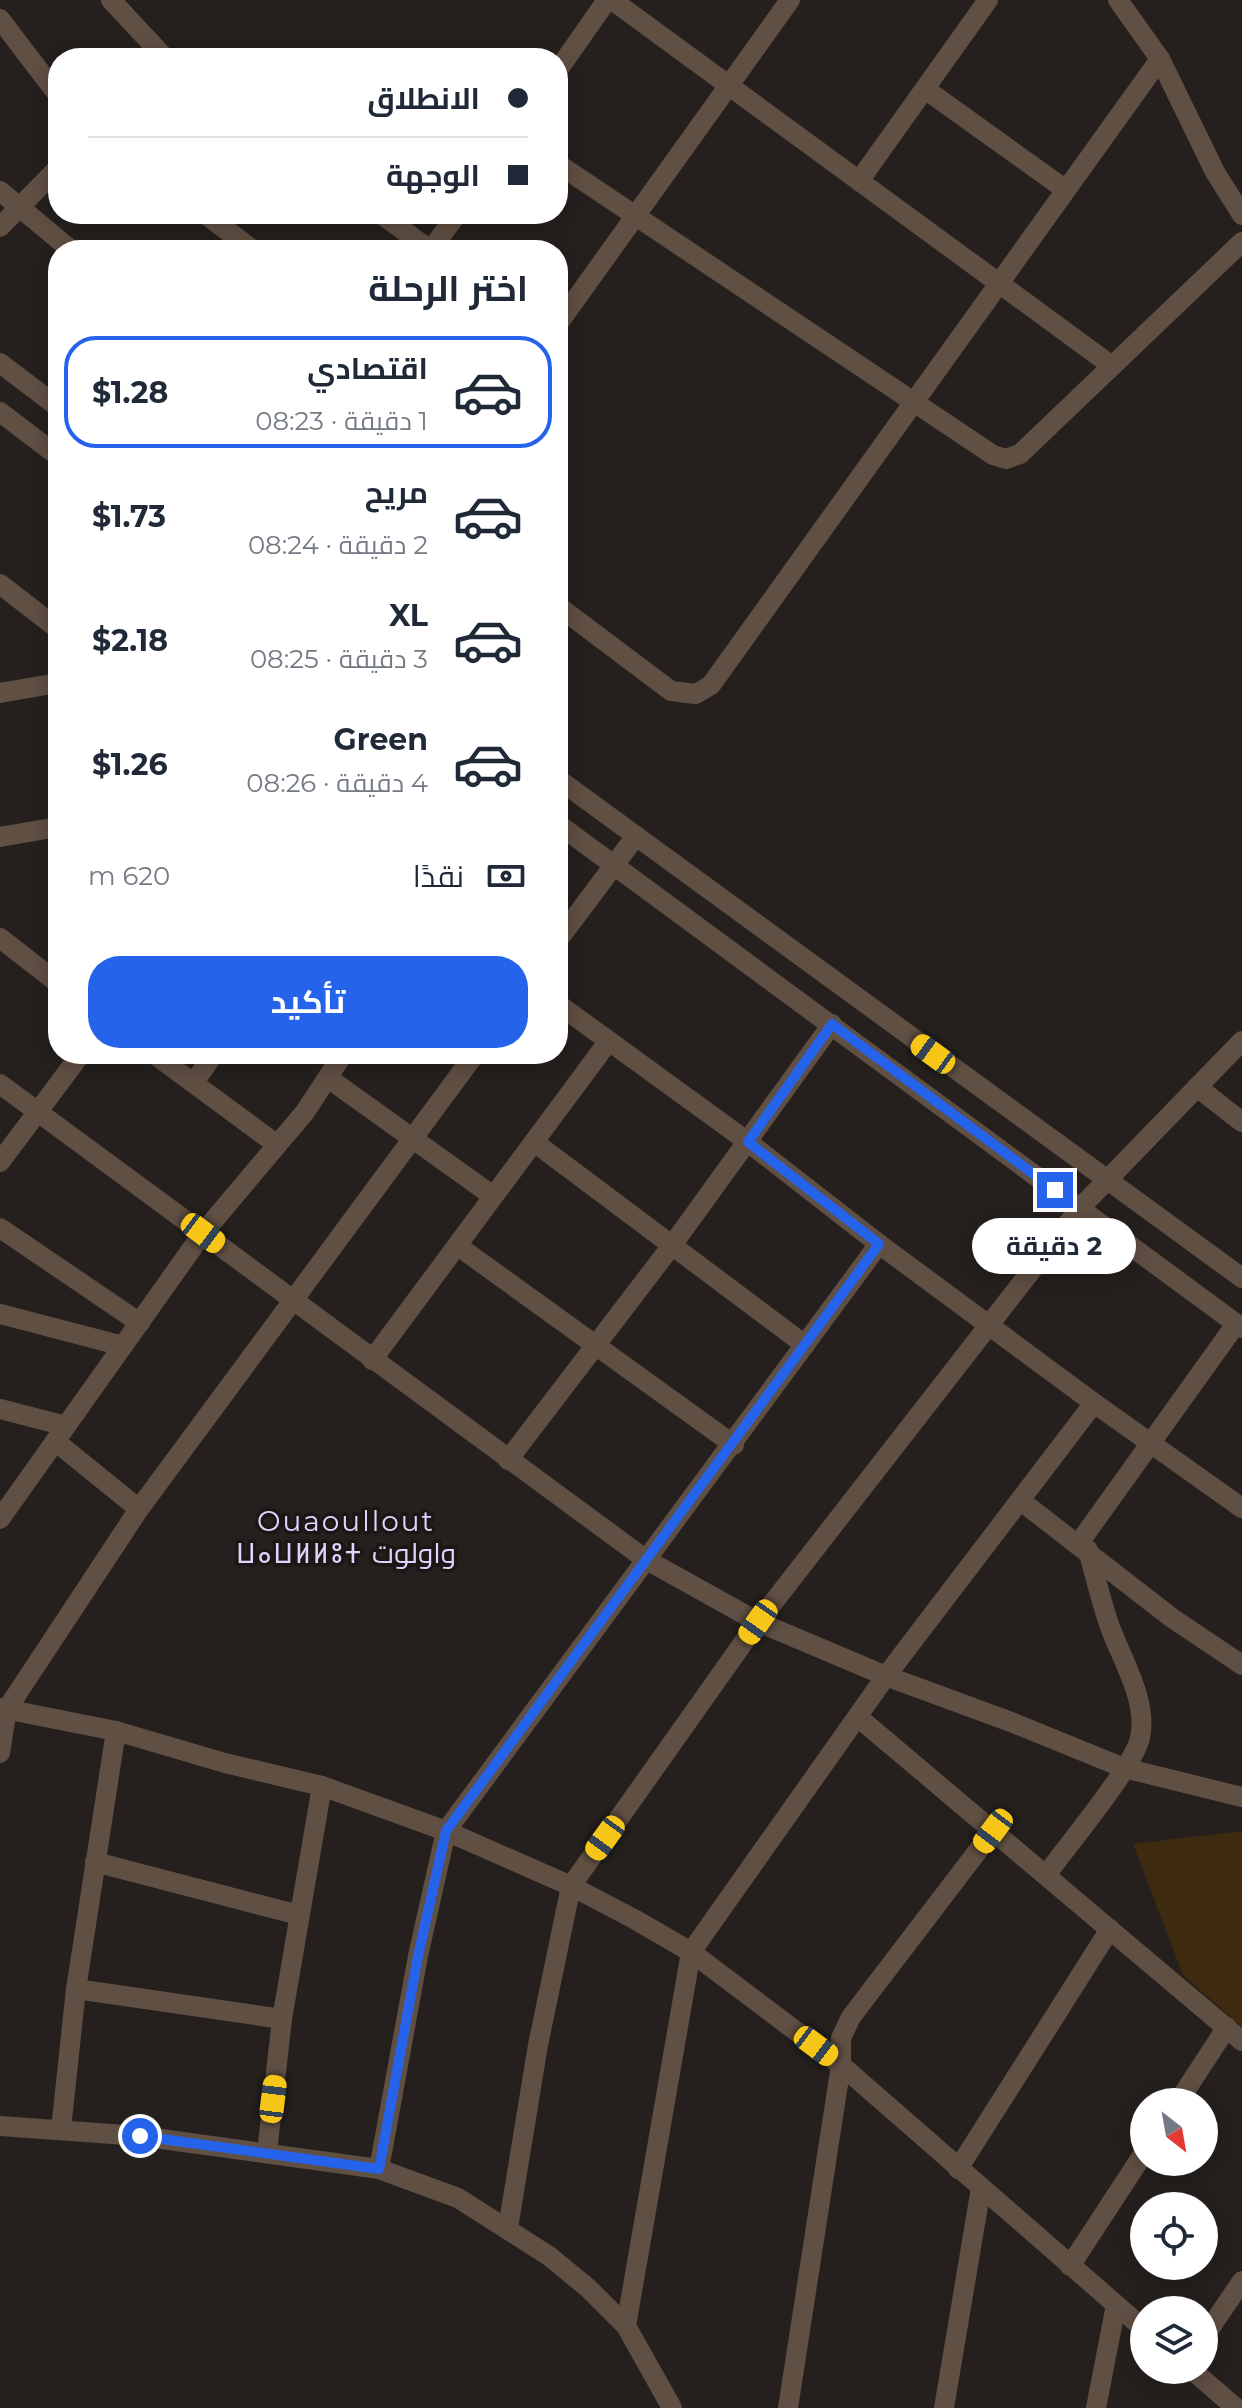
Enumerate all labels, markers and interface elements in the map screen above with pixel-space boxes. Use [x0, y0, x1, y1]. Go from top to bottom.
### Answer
text: الانطلاق [367, 80, 480, 117]
text: الوجهة [386, 157, 480, 194]
text: اختر الرحلة [368, 266, 528, 310]
text: اقتصادي [307, 350, 428, 387]
icon: car [452, 356, 524, 428]
text: $1.28 [92, 374, 168, 411]
text: 1 دقيقة · 08:23 [255, 405, 428, 437]
text: مريح [365, 474, 428, 511]
icon: car [452, 480, 524, 552]
text: $1.73 [92, 498, 166, 535]
text: 2 دقيقة · 08:24 [248, 529, 428, 561]
text: XL [389, 597, 428, 634]
icon: car [452, 604, 524, 676]
text: $2.18 [92, 622, 168, 659]
text: 3 دقيقة · 08:25 [250, 643, 428, 675]
text: Green [334, 721, 428, 758]
icon: car [452, 728, 524, 800]
text: $1.26 [92, 746, 168, 783]
text: 4 دقيقة · 08:26 [246, 767, 428, 799]
icon: cash [484, 854, 528, 898]
text: نقدًا [413, 858, 464, 895]
text: 620 m [88, 860, 170, 892]
button: تأكيد [88, 956, 528, 1048]
car [907, 1030, 959, 1078]
route end [1037, 1172, 1073, 1208]
car [177, 1209, 229, 1257]
callout: 2 دقيقة [973, 1218, 1137, 1274]
text: 2 دقيقة [1006, 1230, 1102, 1262]
district label: Ouaoullout ⵡⴰⵡⵍⵍⵓⵜ واولوت [236, 1504, 456, 1570]
car [734, 1595, 782, 1649]
car [969, 1805, 1017, 1857]
car [581, 1812, 629, 1864]
car [790, 2022, 842, 2070]
car [258, 2074, 288, 2124]
north arrow [1130, 2088, 1218, 2176]
map controls [1130, 2088, 1218, 2384]
route start [122, 2118, 158, 2154]
button: locate [1130, 2192, 1218, 2280]
button: layers [1130, 2296, 1218, 2384]

